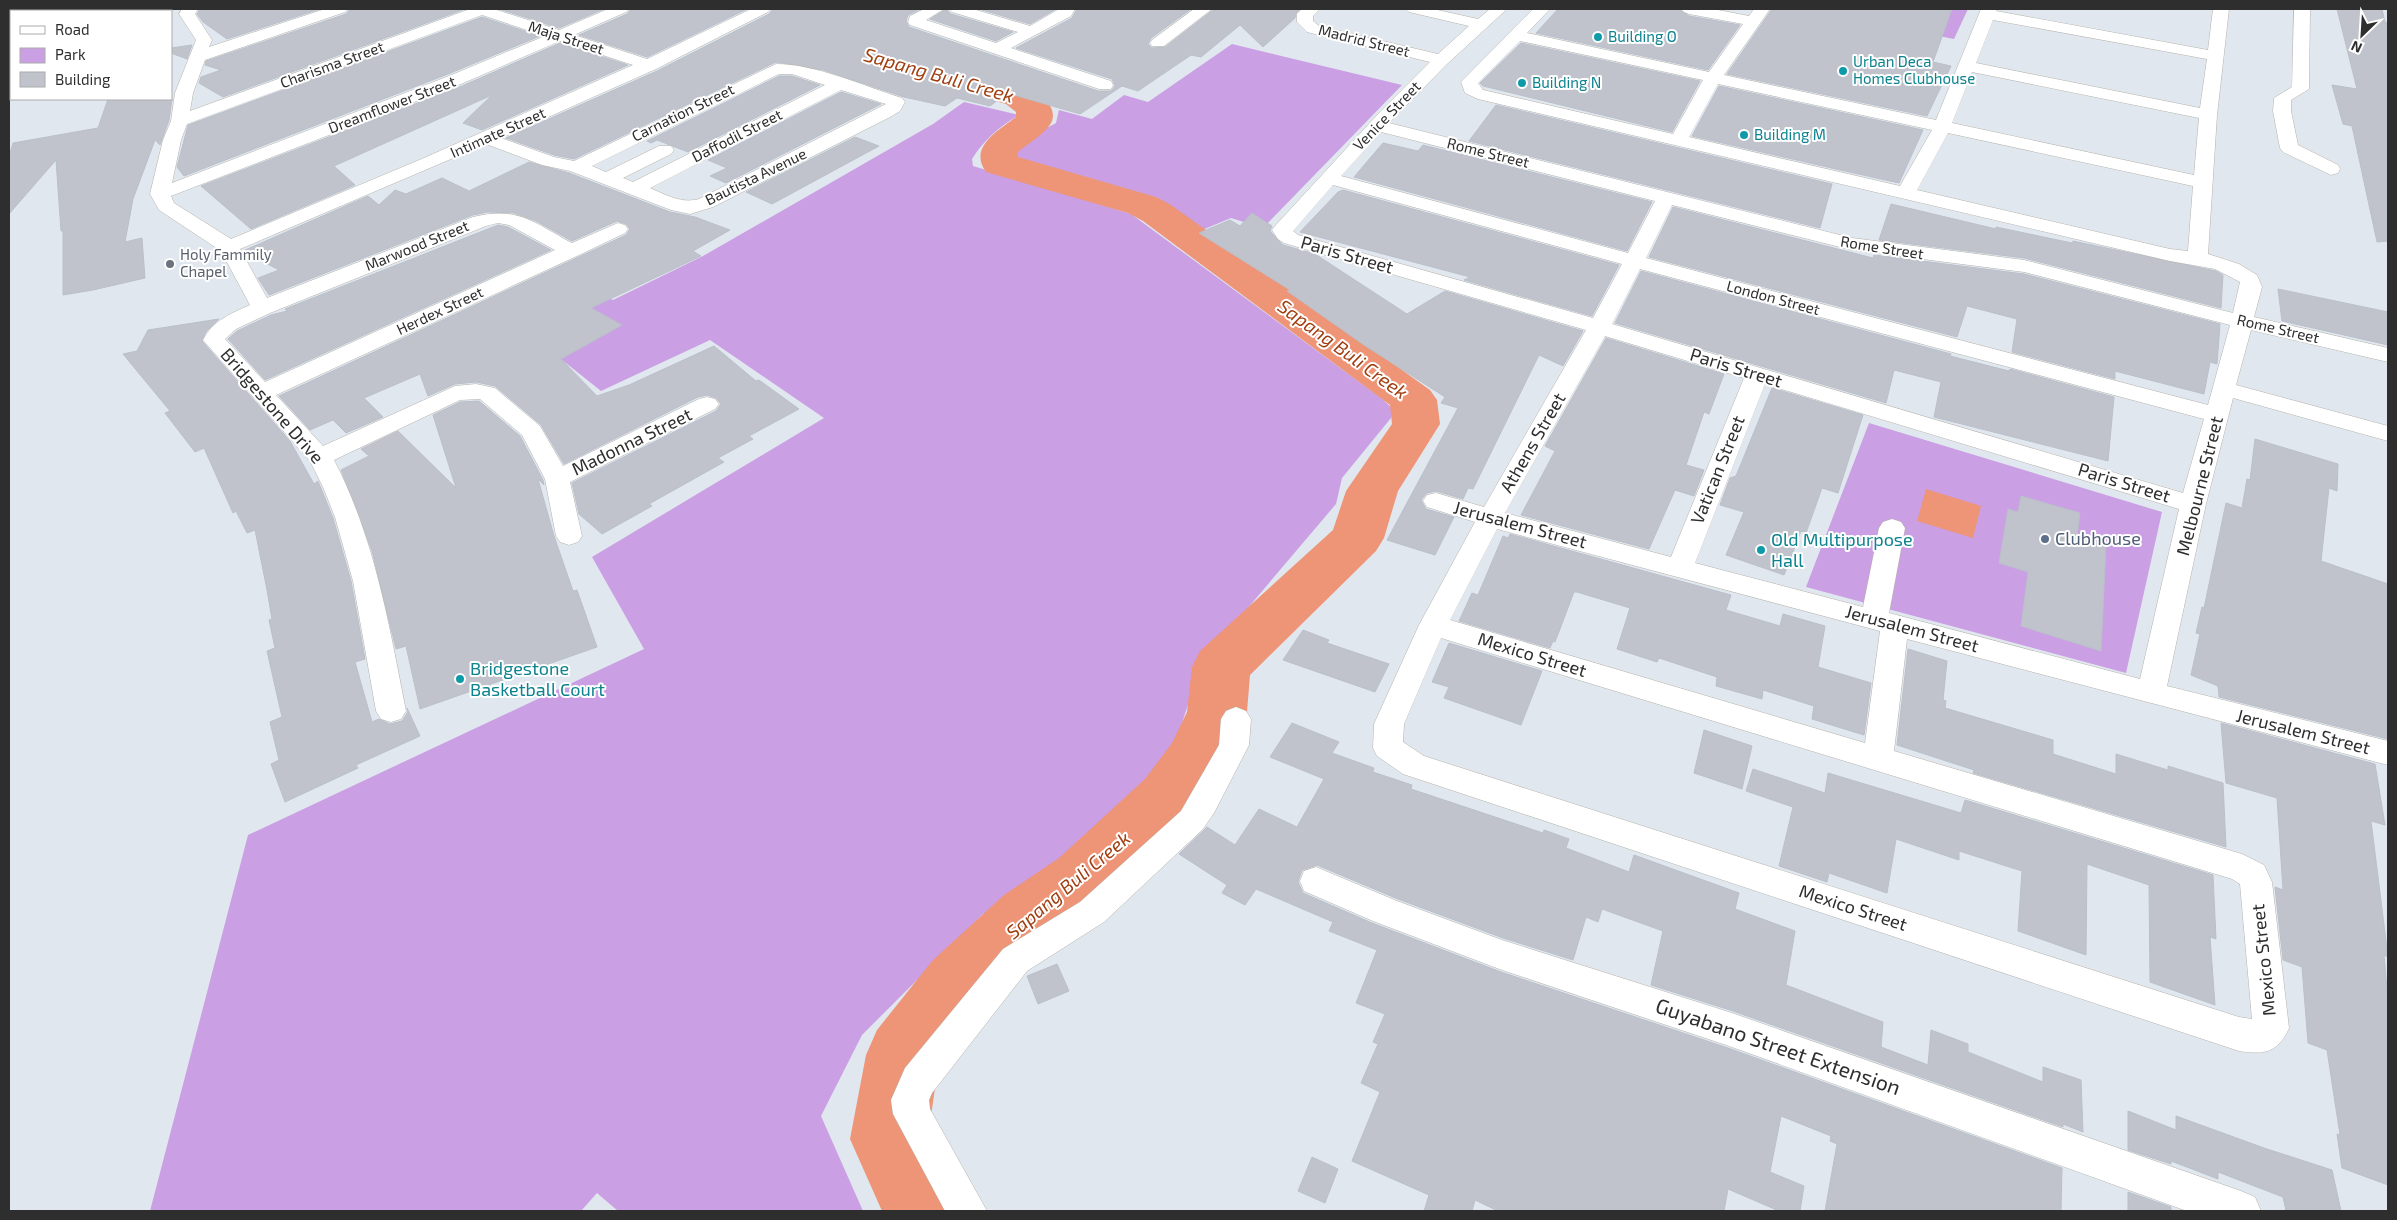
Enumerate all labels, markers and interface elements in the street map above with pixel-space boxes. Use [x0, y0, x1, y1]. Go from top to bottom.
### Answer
legend [10, 10, 172, 100]
north arrow [2337, 10, 2387, 60]
street label: Maja Street [526, 16, 607, 59]
text: Road [55, 20, 90, 38]
street label: Madrid Street [1317, 20, 1412, 60]
place label: Building O [1608, 27, 1677, 45]
marker: Building O [1592, 31, 1604, 43]
street label: Charisma Street [277, 37, 386, 91]
text: N [2348, 37, 2364, 57]
water label: Sapang Buli Creek [862, 42, 1017, 107]
text: Park [55, 45, 86, 63]
place label: Urban Deca Homes Clubhouse [1853, 52, 1975, 87]
marker: Urban Deca Homes Clubhouse [1837, 65, 1849, 77]
text: Building [55, 70, 111, 88]
street label: Dreamflower Street [325, 71, 458, 137]
place label: Building N [1532, 73, 1601, 91]
street label: Venice Street [1349, 77, 1424, 154]
marker: Building N [1516, 77, 1528, 89]
street label: Carnation Street [629, 79, 737, 145]
street label: Intimate Street [447, 103, 548, 161]
street label: Daffodil Street [688, 105, 785, 166]
place label: Building M [1754, 125, 1826, 143]
marker: Building M [1738, 129, 1750, 141]
street label: Rome Street [1445, 133, 1531, 171]
street label: Bautista Avenue [702, 144, 809, 208]
street label: Marwood Street [362, 216, 471, 274]
street label: Paris Street [1298, 230, 1396, 278]
street label: Rome Street [1839, 232, 1925, 263]
place label: Holy Fammily Chapel [180, 245, 272, 280]
marker: Holy Fammily Chapel [164, 258, 176, 270]
street label: London Street [1725, 276, 1822, 318]
street label: Herdex Street [393, 282, 486, 338]
water label: Sapang Buli Creek [1274, 294, 1413, 403]
street label: Rome Street [2235, 310, 2321, 346]
street label: Bridgestone Drive [217, 343, 329, 468]
street label: Paris Street [1688, 343, 1785, 392]
street label: Athens Street [1495, 389, 1570, 496]
street label: Madonna Street [568, 402, 695, 480]
street label: Vatican Street [1685, 412, 1749, 527]
street label: Melbourne Street [2171, 414, 2227, 558]
street label: Paris Street [2076, 458, 2173, 507]
street label: Jerusalem Street [1451, 496, 1589, 552]
place label: Clubhouse [2055, 527, 2141, 549]
place label: Old Multipurpose Hall [1771, 528, 1913, 571]
marker: Clubhouse [2039, 533, 2051, 545]
marker: Old Multipurpose Hall [1755, 544, 1767, 556]
street label: Jerusalem Street [1843, 600, 1981, 656]
street label: Mexico Street [1475, 627, 1589, 681]
place label: Bridgestone Basketball Court [470, 657, 605, 700]
marker: Bridgestone Basketball Court [454, 673, 466, 685]
street label: Jerusalem Street [2234, 704, 2373, 758]
water label: Sapang Buli Creek [1001, 826, 1134, 943]
street label: Mexico Street [1796, 879, 1910, 935]
street label: Mexico Street [2246, 903, 2280, 1017]
street label: Guyabano Street Extension [1653, 992, 1904, 1099]

